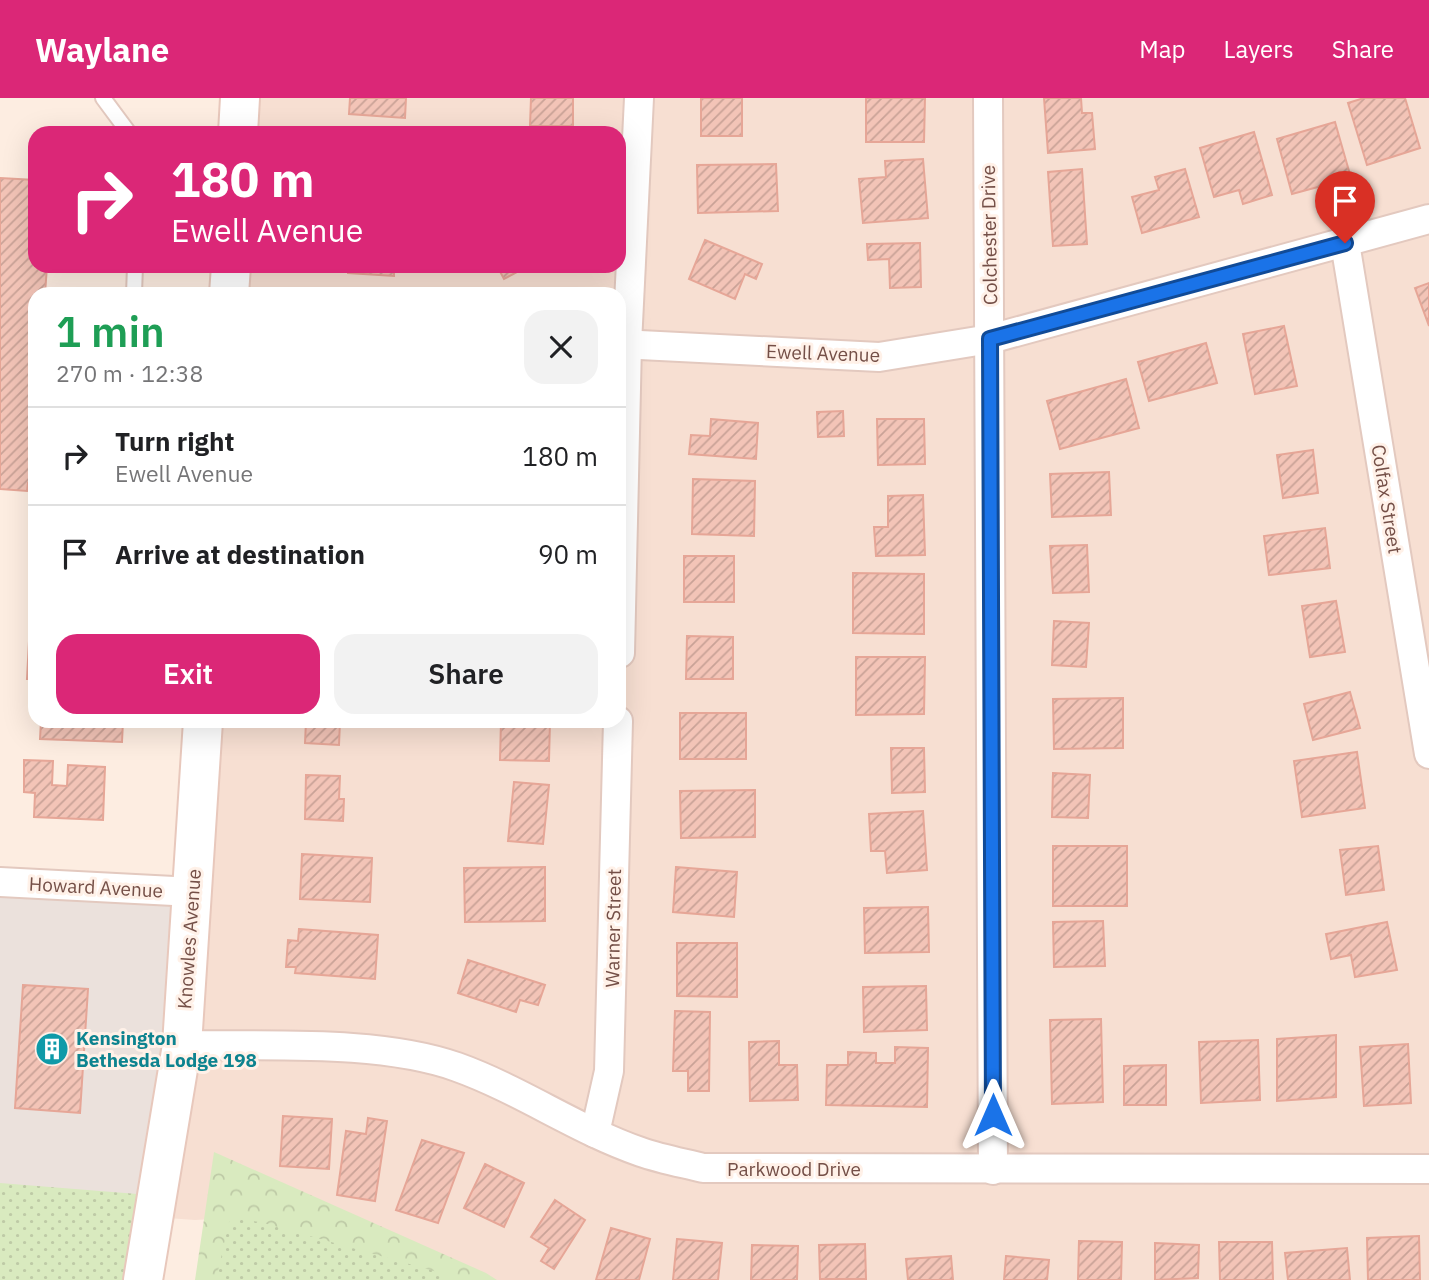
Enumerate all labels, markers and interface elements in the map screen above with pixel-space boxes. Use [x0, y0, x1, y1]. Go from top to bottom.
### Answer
text: Waylane [35, 28, 169, 71]
text: Map [1139, 33, 1186, 65]
text: Layers [1224, 33, 1294, 65]
text: Share [1332, 33, 1394, 65]
text: 180 m [171, 147, 315, 210]
icon: right [56, 154, 147, 245]
street label: Colchester Drive [976, 165, 1002, 305]
pin [1315, 171, 1375, 243]
icon: arrive [1326, 182, 1364, 220]
text: Ewell Avenue [171, 209, 363, 251]
text: 1 min [56, 304, 165, 359]
button: close [524, 310, 598, 384]
street label: Ewell Avenue [766, 339, 880, 367]
text: 270 m · 12:38 [56, 358, 203, 388]
text: Turn right [115, 424, 234, 458]
icon: right [56, 437, 94, 475]
text: 180 m [522, 439, 598, 473]
street label: Colfax Street [1367, 443, 1407, 555]
text: Ewell Avenue [115, 458, 253, 488]
icon: arrive [56, 535, 94, 573]
text: Arrive at destination [115, 537, 365, 571]
text: 90 m [538, 537, 598, 571]
button: Exit [56, 634, 320, 714]
button: Share [334, 634, 598, 714]
street label: Knowles Avenue [172, 868, 206, 1010]
street label: Warner Street [600, 868, 626, 988]
street label: Howard Avenue [28, 872, 164, 902]
place label: Kensington Bethesda Lodge 198 [76, 1026, 257, 1072]
building icon: Kensington Bethesda Lodge 198 [33, 1030, 71, 1068]
position arrow [956, 1078, 1030, 1152]
street label: Parkwood Drive [727, 1157, 861, 1181]

